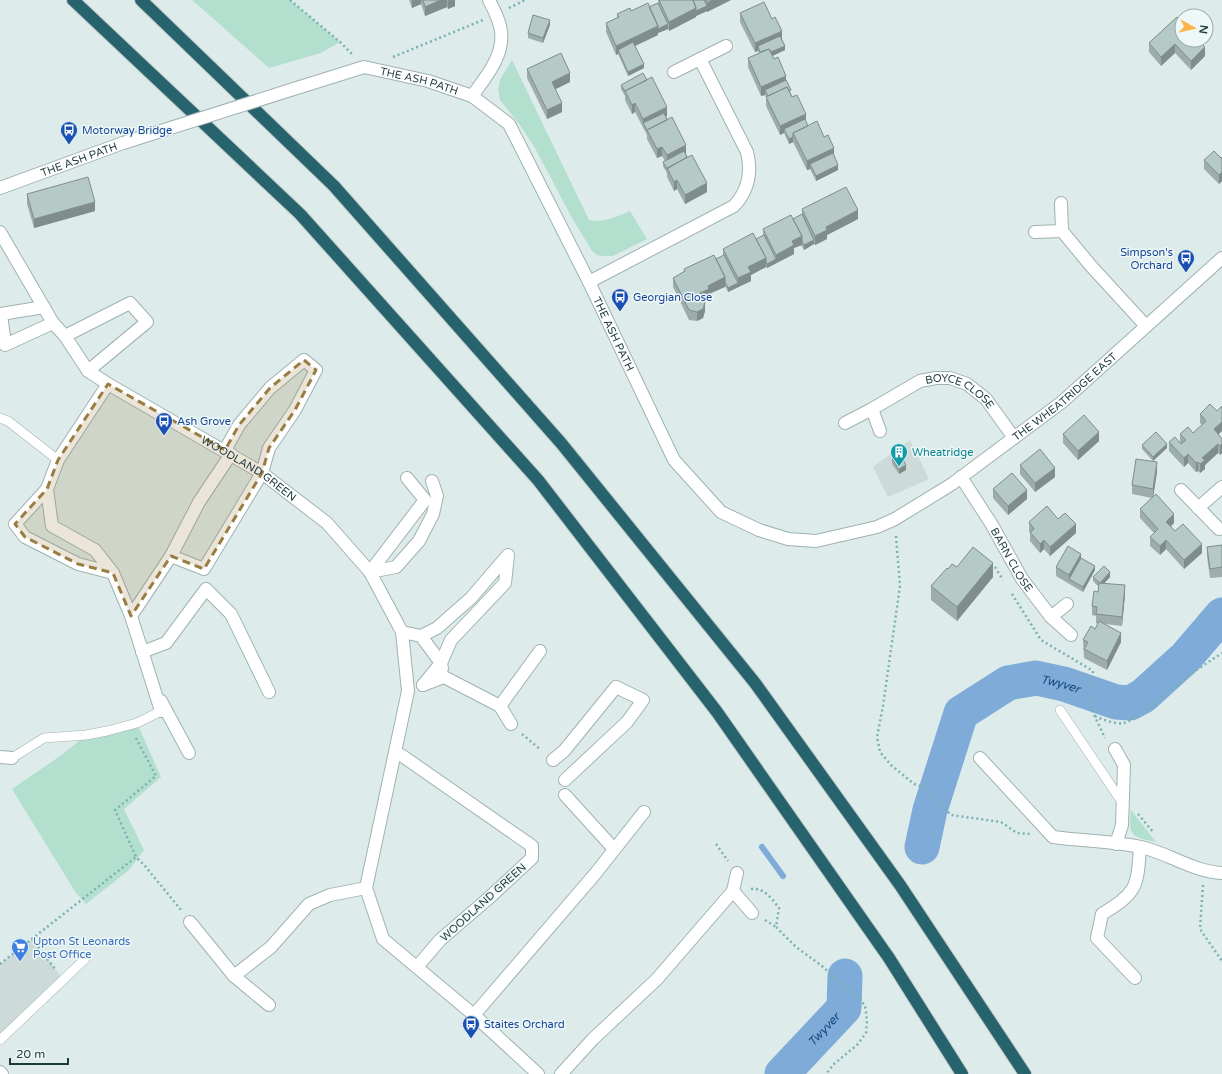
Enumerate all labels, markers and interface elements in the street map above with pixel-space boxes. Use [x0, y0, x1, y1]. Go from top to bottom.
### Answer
north arrow [1174, 8, 1214, 48]
text: N [1196, 24, 1210, 35]
street label: THE ASH PATH [379, 65, 460, 98]
bus stop icon: Motorway Bridge [59, 120, 79, 145]
place label: Motorway Bridge [82, 124, 172, 137]
street label: THE ASH PATH [39, 140, 119, 180]
place label: Simpson's Orchard [1120, 246, 1173, 272]
bus stop icon: Simpson's Orchard [1176, 248, 1196, 273]
bus stop icon: Georgian Close [610, 287, 630, 312]
place label: Georgian Close [633, 291, 712, 304]
street label: THE ASH PATH [590, 295, 637, 373]
street label: THE WHEATRIDGE EAST [1010, 350, 1120, 444]
street label: BOYCE CLOSE [924, 372, 997, 411]
bus stop icon: Ash Grove [154, 411, 174, 436]
place label: Ash Grove [177, 415, 231, 428]
street label: WOODLAND GREEN [199, 433, 299, 504]
building icon: Wheatridge [889, 442, 909, 467]
place label: Wheatridge [912, 446, 973, 459]
street label: BARN CLOSE [988, 525, 1035, 595]
water label: Twyver [1039, 672, 1083, 696]
street label: WOODLAND GREEN [438, 861, 529, 944]
place label: Upton St Leonards Post Office [33, 935, 130, 961]
supermarket icon: Upton St Leonards Post Office [10, 937, 30, 962]
water label: Twyver [805, 1009, 844, 1049]
bus stop icon: Staites Orchard [461, 1014, 481, 1039]
place label: Staites Orchard [484, 1018, 565, 1031]
scale bar [10, 1040, 68, 1066]
text: 20 m [16, 1047, 45, 1061]

